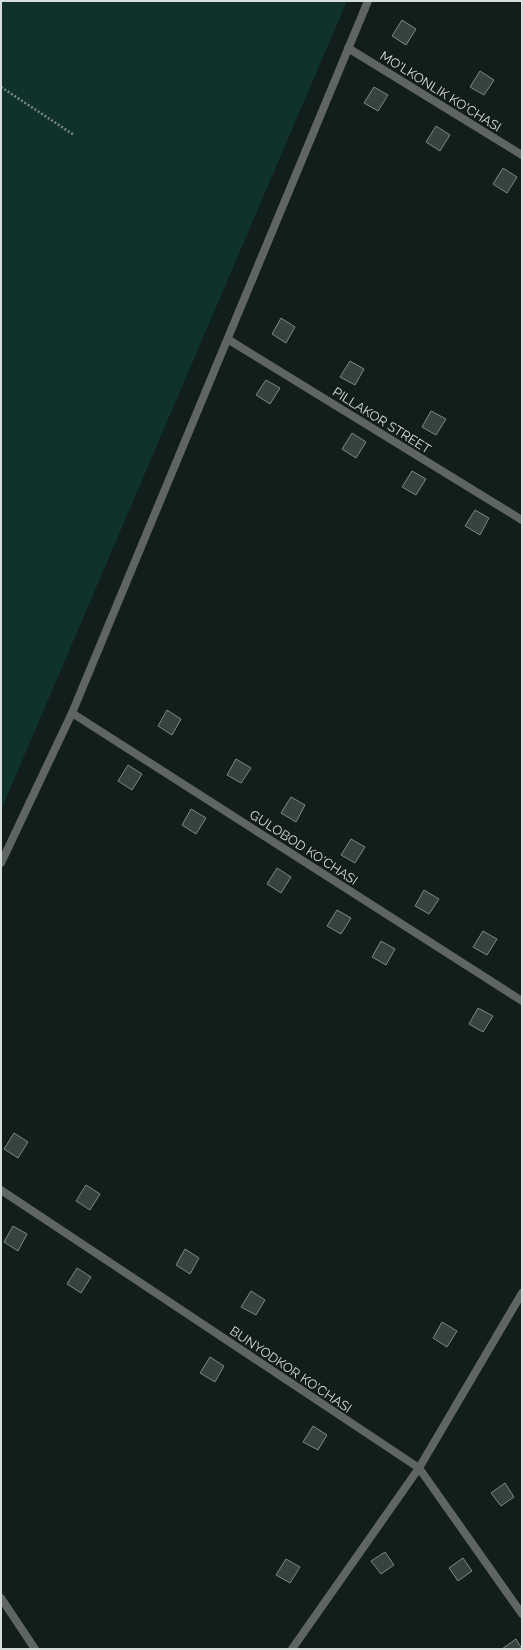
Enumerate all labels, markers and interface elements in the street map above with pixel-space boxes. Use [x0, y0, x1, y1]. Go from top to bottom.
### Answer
street label: MO'LKONLIK KO'CHASI [378, 48, 504, 135]
street label: PILLAKOR STREET [330, 384, 434, 457]
street label: GULOBOD KO'CHASI [247, 807, 360, 888]
street label: BUNYODKOR KO'CHASI [227, 1323, 354, 1416]

